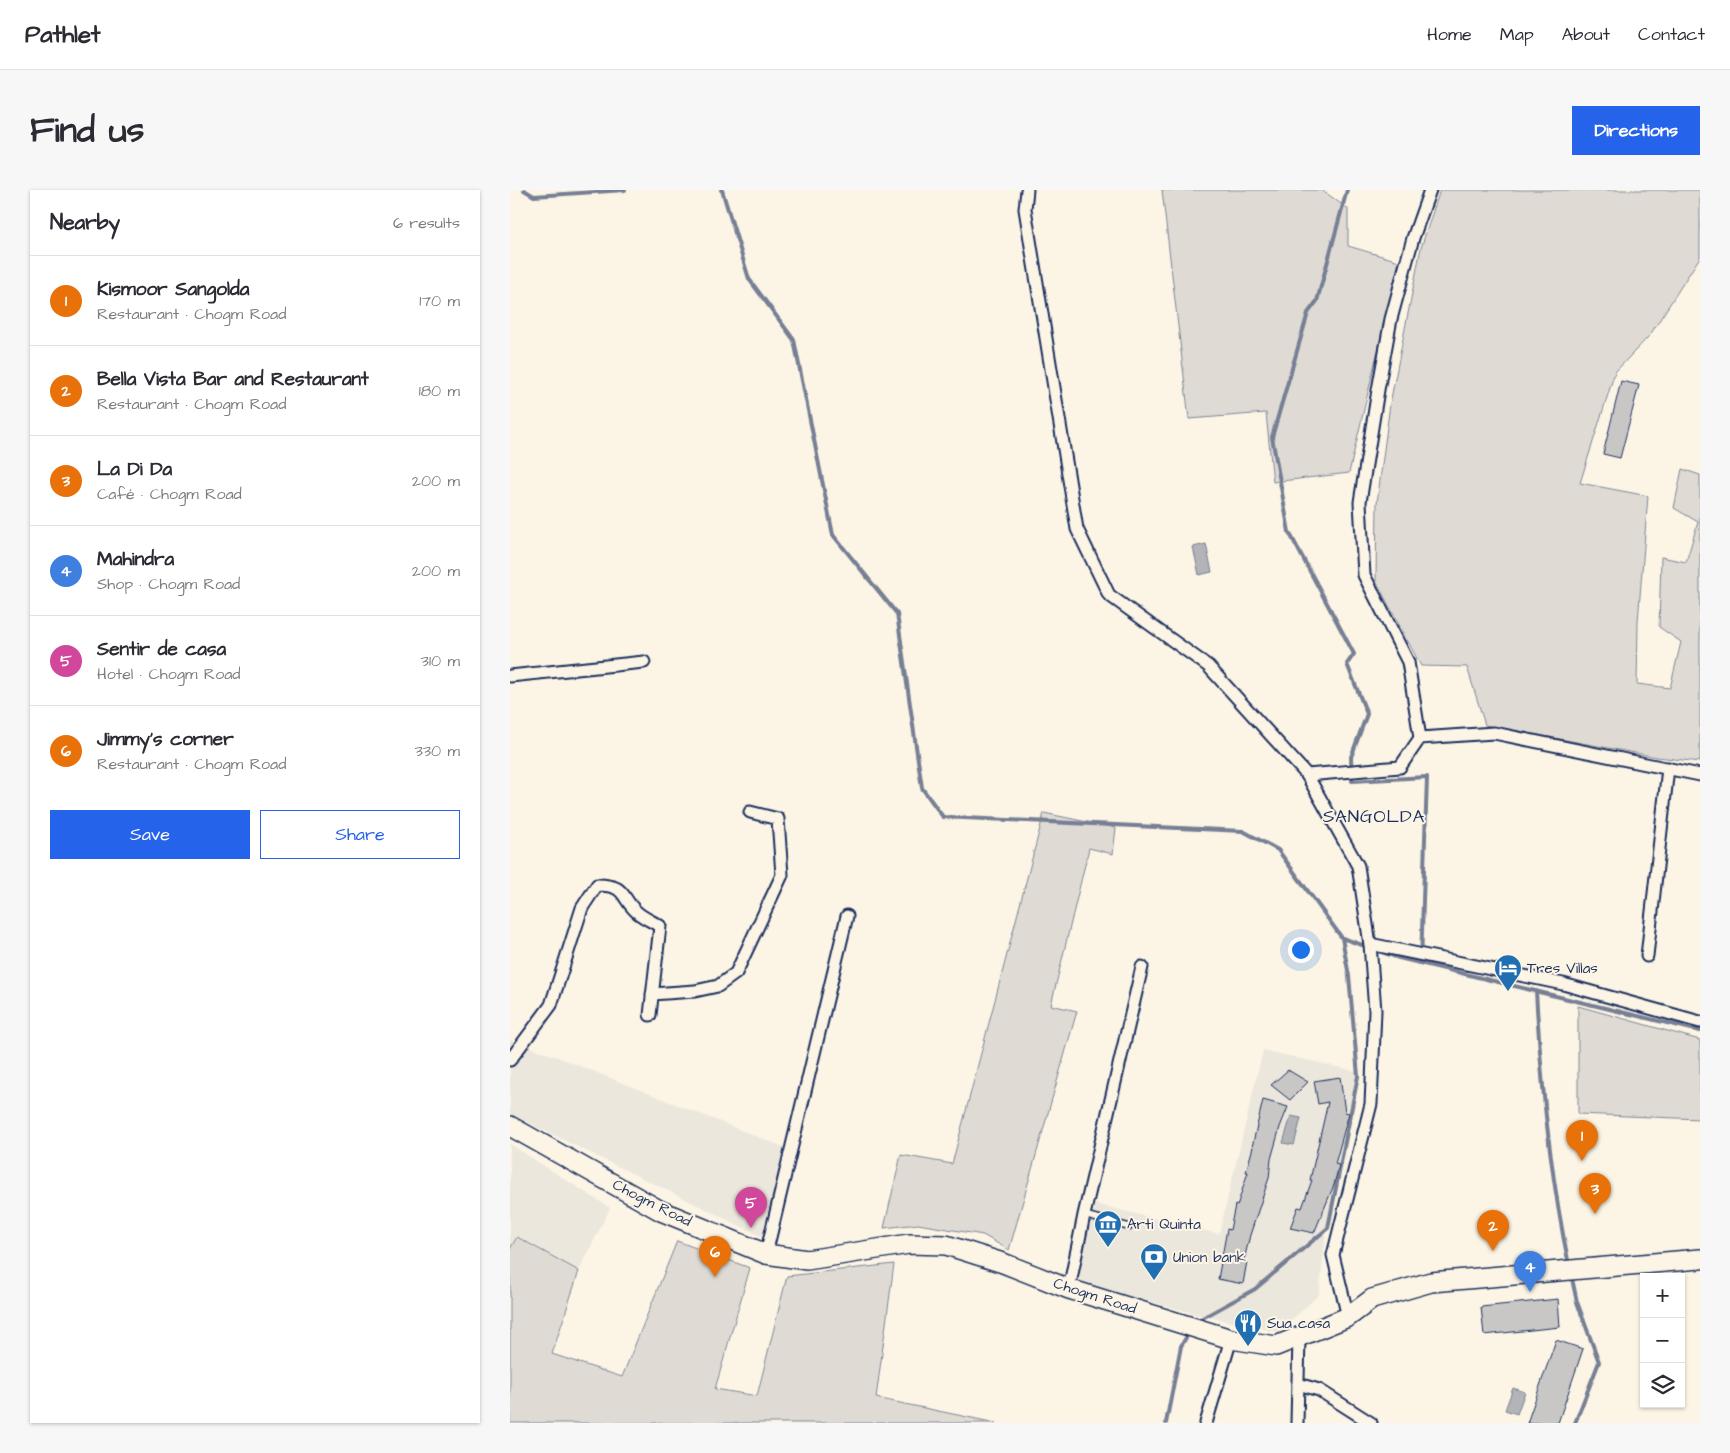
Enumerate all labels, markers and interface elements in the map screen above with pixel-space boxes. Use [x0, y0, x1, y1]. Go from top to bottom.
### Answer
text: Pathlet [25, 18, 101, 52]
text: Home [1427, 22, 1472, 47]
text: Map [1500, 22, 1534, 47]
text: About [1562, 22, 1610, 47]
text: Contact [1638, 22, 1705, 47]
text: Find us [30, 106, 144, 155]
button: Directions [1572, 106, 1700, 155]
text: Nearby [50, 208, 120, 237]
text: 6 results [393, 212, 460, 234]
text: Kismoor Sangolda [97, 276, 249, 303]
text: 1 [65, 290, 67, 312]
text: 170 m [419, 290, 460, 312]
text: Restaurant · Chogm Road [97, 303, 286, 325]
text: Bella Vista Bar and Restaurant [97, 366, 369, 393]
text: 2 [61, 380, 71, 402]
text: 180 m [419, 380, 460, 402]
text: Restaurant · Chogm Road [97, 393, 286, 415]
text: La Di Da [97, 456, 172, 483]
text: 3 [62, 470, 70, 492]
text: 200 m [412, 470, 460, 492]
text: Café · Chogm Road [97, 483, 242, 505]
text: Mahindra [97, 546, 174, 573]
text: 4 [61, 560, 71, 582]
text: 200 m [412, 560, 460, 582]
text: Shop · Chogm Road [97, 573, 240, 595]
text: Sentir de casa [97, 636, 226, 663]
text: 5 [60, 650, 72, 672]
text: 310 m [421, 650, 460, 672]
text: Hotel · Chogm Road [97, 663, 241, 685]
text: Jimmy's corner [97, 726, 234, 753]
text: 6 [61, 740, 71, 762]
text: 330 m [415, 740, 460, 762]
text: Restaurant · Chogm Road [97, 753, 286, 775]
district label: SANGOLDA [1323, 804, 1425, 829]
button: Save [50, 810, 250, 859]
button: Share [260, 810, 460, 859]
your location [1288, 937, 1314, 963]
hotel icon: Tres Villas [1493, 953, 1523, 992]
place label: Tres Villas [1527, 958, 1598, 979]
pin: 1 [1566, 1120, 1598, 1161]
pin: 3 [1579, 1173, 1611, 1214]
street label: Chogm Road [608, 1174, 696, 1233]
pin: 5 [735, 1187, 767, 1228]
museum icon: Arti Quinta [1093, 1209, 1123, 1248]
pin: 2 [1477, 1210, 1509, 1251]
place label: Arti Quinta [1127, 1214, 1201, 1235]
pin: 6 [699, 1236, 731, 1277]
bank icon: Union bank [1139, 1242, 1169, 1281]
place label: Union bank [1173, 1247, 1246, 1268]
pin: 4 [1514, 1251, 1546, 1292]
street label: Chogm Road [1050, 1273, 1140, 1320]
map controls [1640, 1273, 1685, 1408]
button: + [1640, 1273, 1685, 1318]
restaurant icon: Sua casa [1233, 1308, 1263, 1347]
place label: Sua casa [1267, 1313, 1331, 1334]
button: − [1640, 1318, 1685, 1363]
button: layers [1640, 1363, 1685, 1408]

